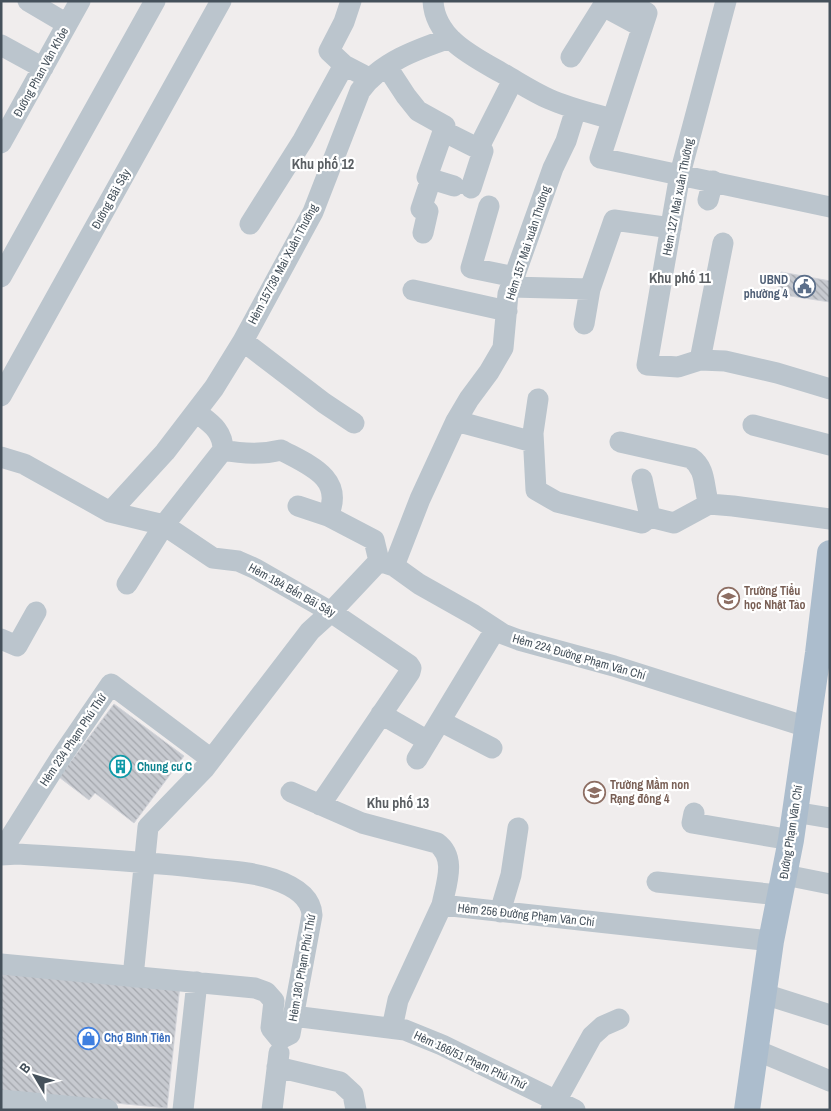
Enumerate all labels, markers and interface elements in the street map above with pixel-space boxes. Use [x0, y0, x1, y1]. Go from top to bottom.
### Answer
street label: Đường Phan Văn Khỏe [10, 24, 72, 120]
street label: Hẻm 127 Mai xuân Thưởng [659, 137, 697, 257]
district label: Khu phố 12 [292, 155, 354, 173]
street label: Đường Bãi Sậy [88, 166, 134, 232]
street label: Hẻm 157 Mai xuân Thưởng [502, 183, 554, 302]
street label: Hẻm 157/38 Mai Xuân Thưởng [244, 200, 322, 327]
district label: Khu phố 11 [649, 269, 712, 287]
place label: UBND phường 4 [744, 272, 789, 302]
public building icon: UBND phường 4 [792, 275, 816, 299]
street label: Hẻm 184 Bến Bãi Sậy [246, 559, 339, 621]
place label: Trường Tiểu học Nhật Tảo [744, 583, 806, 613]
school or university icon: Trường Tiểu học Nhật Tảo [716, 586, 740, 610]
street label: Hẻm 224 Đường Phạm Văn Chí [511, 630, 648, 684]
street label: Hẻm 234 Phạm Phú Thứ [36, 690, 110, 789]
building icon: Chung cư C [109, 755, 133, 779]
place label: Chung cư C [137, 759, 192, 775]
place label: Trường Mầm non Rạng đông 4 [610, 777, 689, 807]
school or university icon: Trường Mầm non Rạng đông 4 [582, 780, 606, 804]
street label: Đường Phạm Văn Chí [776, 784, 806, 880]
district label: Khu phố 13 [367, 794, 429, 812]
street label: Hẻm 256 Đường Phạm Văn Chí [457, 900, 596, 930]
street label: Hẻm 180 Phạm Phú Thứ [285, 913, 319, 1023]
shop icon: Chợ Bình Tiên [76, 1026, 100, 1050]
street label: Hèm 166/51 Phạm Phú Thứ [411, 1027, 529, 1093]
place label: Chợ Bình Tiên [104, 1030, 171, 1046]
north arrow [10, 1051, 60, 1101]
text: B [15, 1059, 34, 1077]

